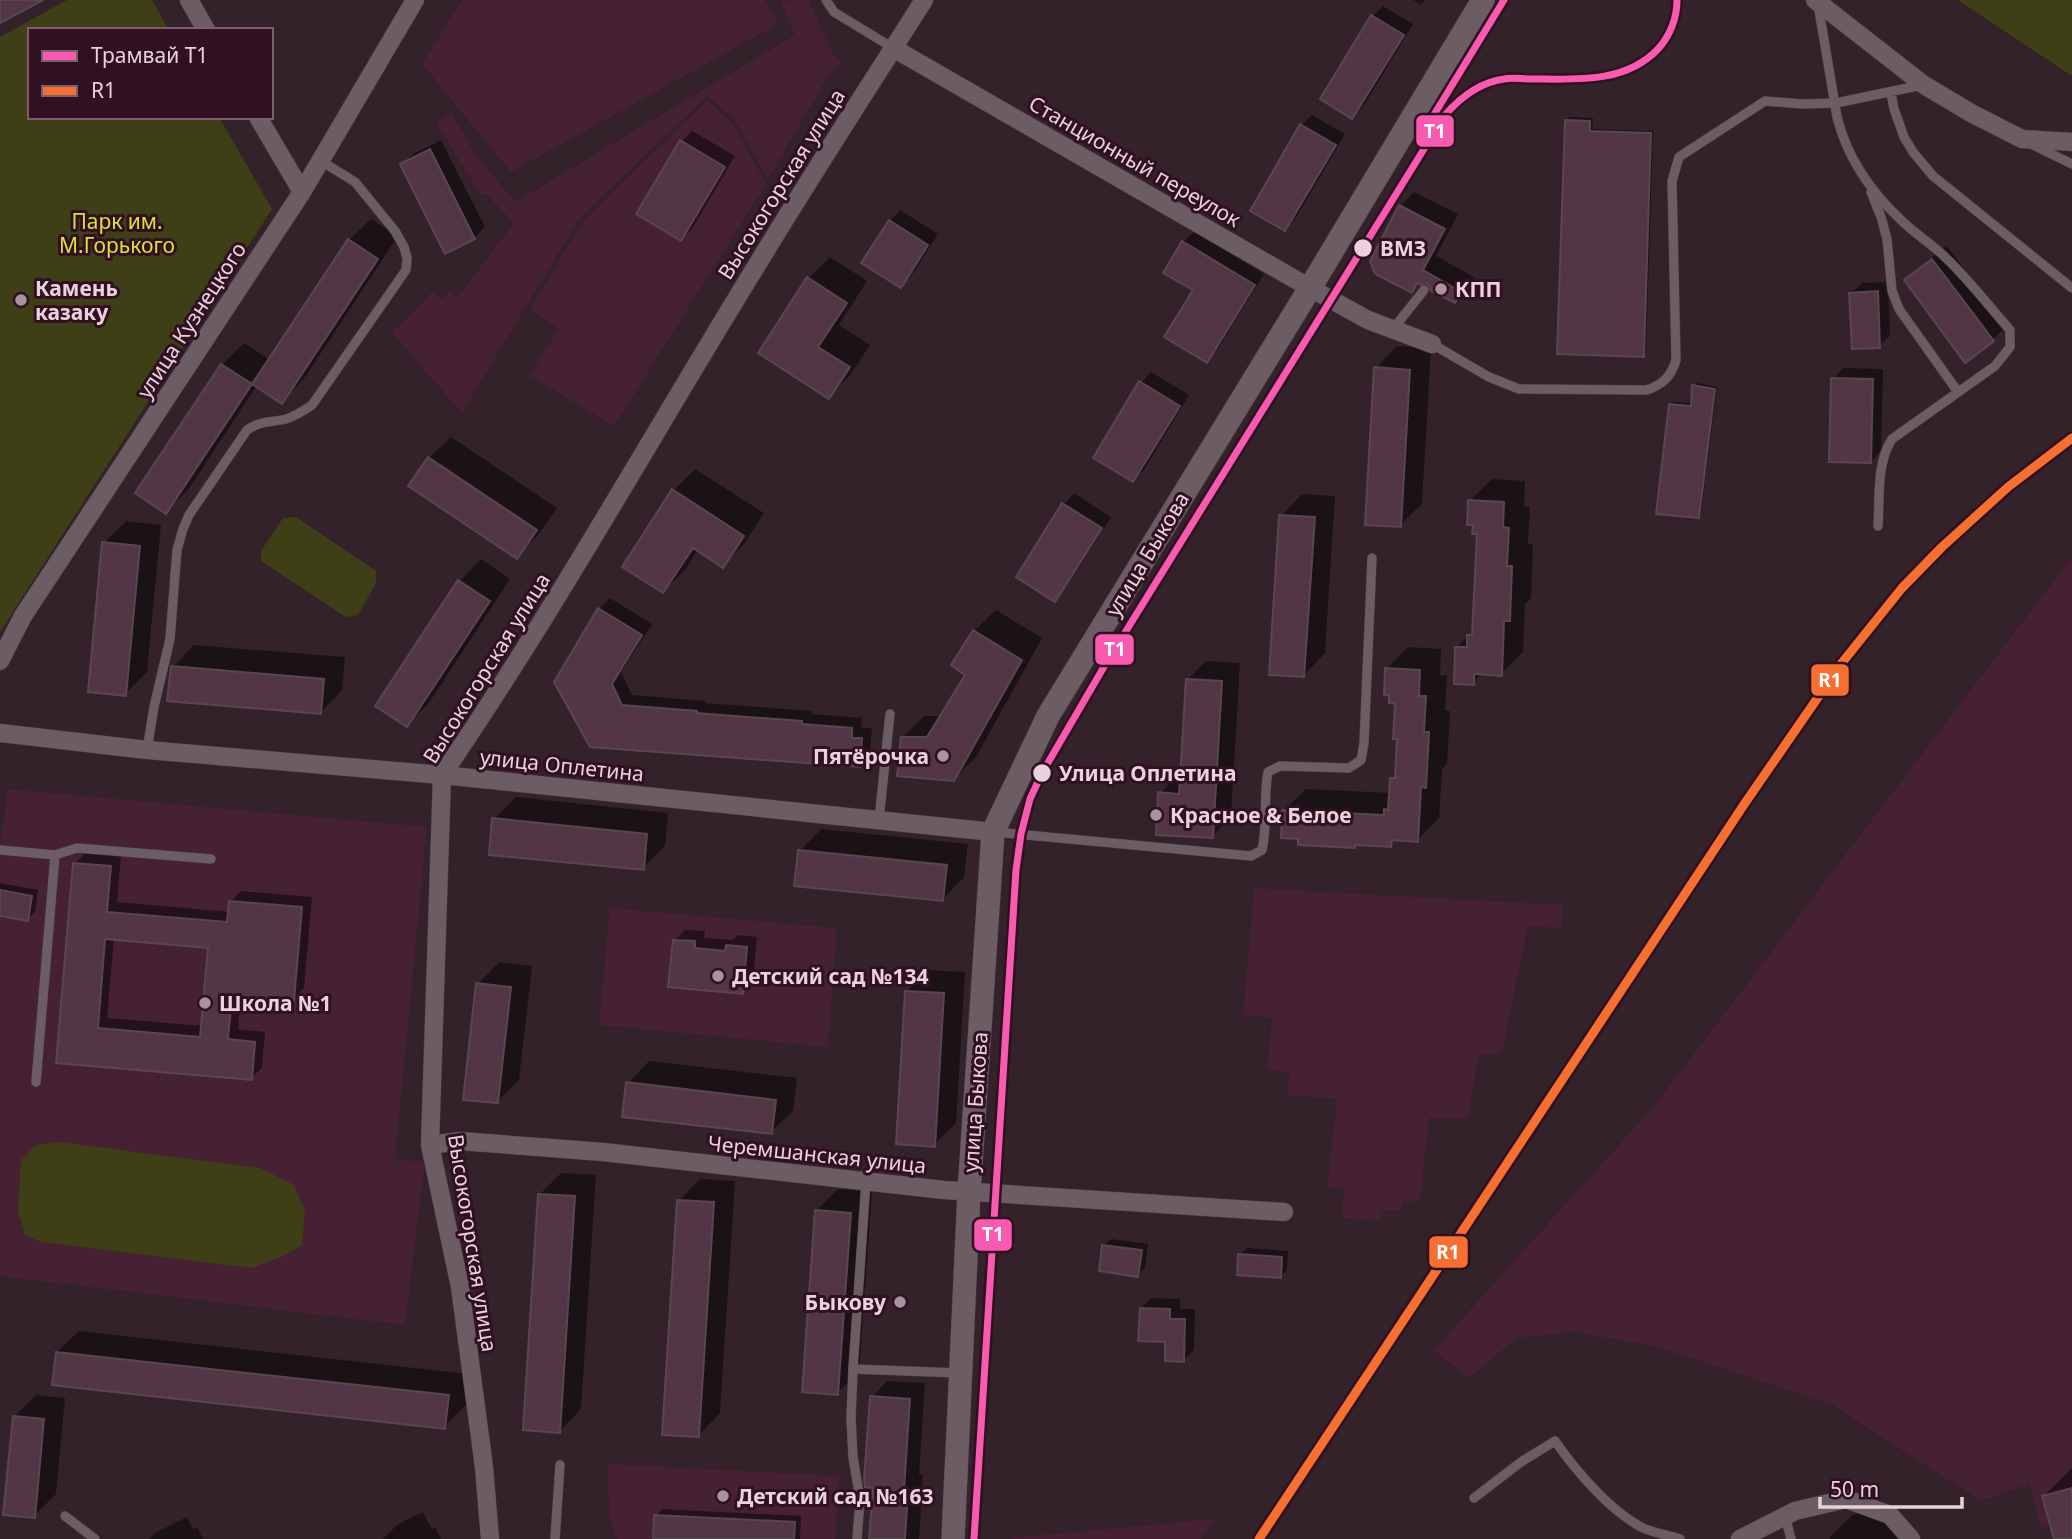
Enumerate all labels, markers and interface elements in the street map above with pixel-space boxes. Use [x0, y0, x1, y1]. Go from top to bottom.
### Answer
legend [28, 28, 273, 119]
text: Трамвай T1 [91, 41, 208, 69]
text: R1 [91, 76, 116, 104]
street label: Высокогорская улица [711, 84, 851, 284]
street label: Станционный переулок [1024, 89, 1246, 233]
line badge: T1 [1415, 114, 1455, 148]
text: T1 [1424, 118, 1446, 144]
park label: Парк им. М.Горького [59, 207, 175, 259]
place label: ВМЗ [1380, 234, 1426, 262]
street label: улица Кузнецкого [130, 237, 252, 403]
marker: ВМЗ [1352, 237, 1374, 259]
place label: Камень казаку [35, 274, 118, 326]
place label: КПП [1455, 275, 1502, 303]
marker: КПП [1433, 281, 1449, 297]
marker: Камень казаку [13, 292, 29, 308]
street label: улица Быкова [1099, 487, 1195, 621]
street label: Высокогорская улица [416, 568, 556, 768]
line badge: T1 [1094, 633, 1135, 666]
text: T1 [1104, 636, 1126, 662]
line badge: R1 [1810, 663, 1850, 697]
text: R1 [1818, 667, 1842, 693]
street label: улица Оплетина [479, 742, 645, 788]
place label: Пятёрочка [813, 742, 929, 770]
marker: Пятёрочка [935, 748, 951, 764]
place label: Улица Оплетина [1059, 759, 1237, 787]
marker: Улица Оплетина [1031, 762, 1053, 784]
place label: Красное & Белое [1170, 801, 1351, 829]
marker: Красное & Белое [1148, 807, 1164, 823]
place label: Детский сад №134 [732, 962, 928, 990]
marker: Детский сад №134 [710, 968, 726, 984]
place label: Школа №1 [219, 989, 332, 1017]
marker: Школа №1 [197, 995, 213, 1011]
street label: улица Быкова [956, 1031, 994, 1173]
street label: Черемшанская улица [706, 1129, 928, 1179]
street label: Высокогорская улица [442, 1132, 504, 1354]
line badge: T1 [973, 1218, 1013, 1252]
text: T1 [982, 1221, 1004, 1247]
line badge: R1 [1428, 1235, 1469, 1269]
text: R1 [1436, 1239, 1460, 1265]
place label: Быкову [805, 1288, 886, 1316]
marker: Быкову [892, 1294, 908, 1310]
scale bar [1820, 1466, 1962, 1510]
text: 50 m [1830, 1475, 1879, 1503]
place label: Детский сад №163 [737, 1482, 933, 1510]
marker: Детский сад №163 [715, 1488, 731, 1504]

